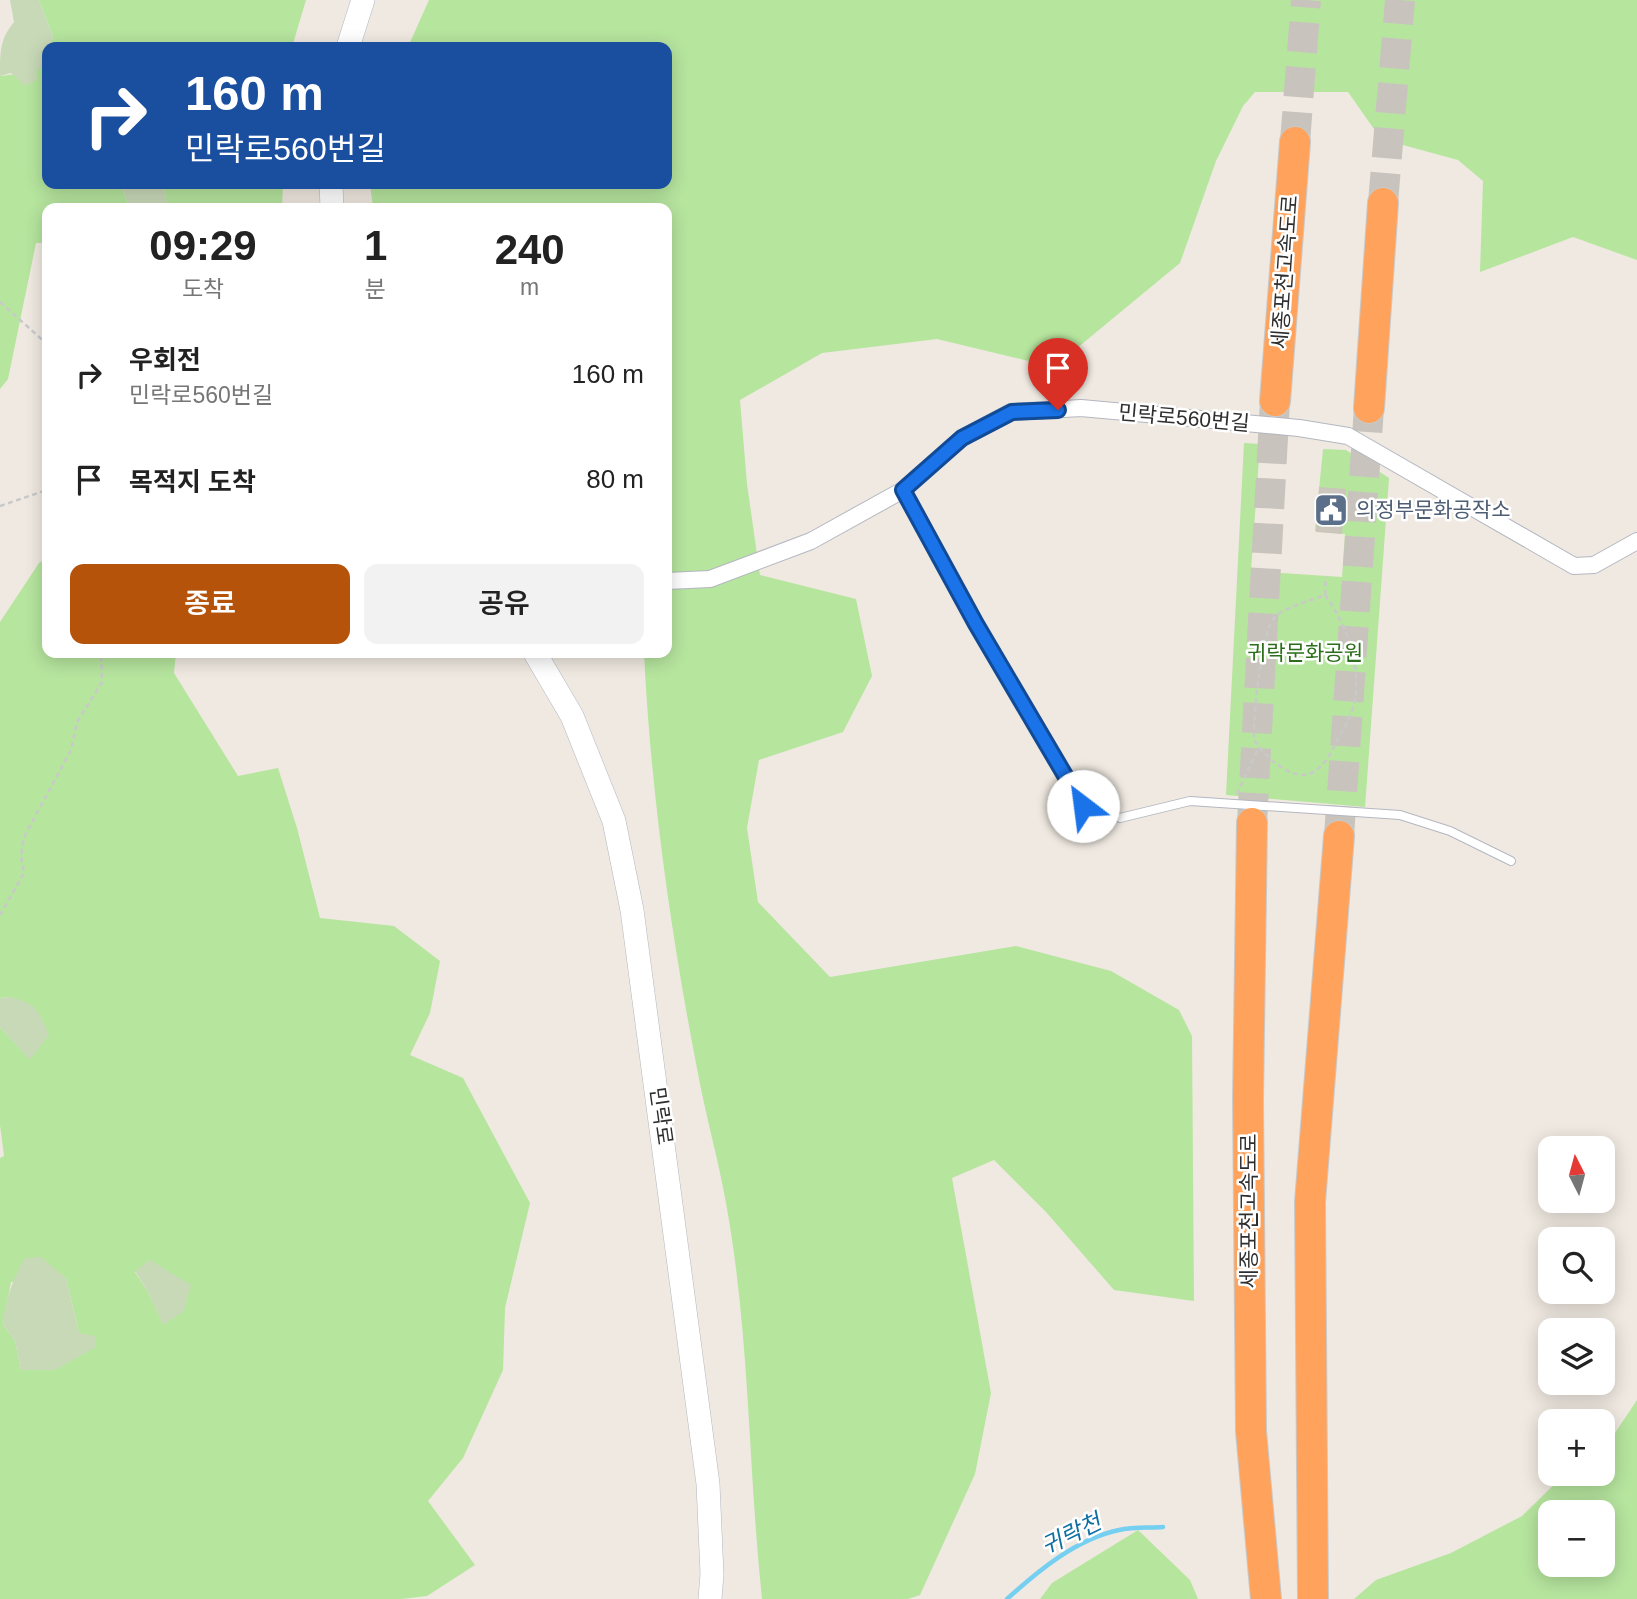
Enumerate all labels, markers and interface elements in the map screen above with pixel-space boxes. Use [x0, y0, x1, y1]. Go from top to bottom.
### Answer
text: 160 m [185, 66, 324, 120]
icon: right [70, 70, 161, 161]
text: 민락로560번길 [185, 131, 386, 167]
street label: 세종포천고속도로 [1268, 194, 1301, 350]
text: 09:29 [149, 222, 257, 269]
text: 1 [364, 222, 387, 269]
text: 240 [495, 226, 565, 273]
text: m [520, 274, 539, 300]
text: 도착 [182, 276, 224, 302]
text: 분 [365, 276, 386, 302]
pin [1028, 338, 1088, 410]
text: 우회전 [129, 345, 201, 375]
icon: arrive [1039, 349, 1077, 387]
icon: right [70, 356, 108, 394]
text: 160 m [572, 359, 644, 389]
text: 민락로560번길 [129, 382, 273, 408]
street label: 민락로560번길 [1117, 400, 1251, 435]
icon: arrive [70, 461, 108, 499]
text: 80 m [586, 464, 644, 494]
text: 목적지 도착 [129, 467, 256, 497]
public building icon: 의정부문화공작소 [1312, 491, 1350, 529]
place label: 의정부문화공작소 [1356, 498, 1511, 521]
button: 종료 [70, 564, 350, 644]
button: 공유 [364, 564, 644, 644]
park label: 귀락문화공원 [1247, 641, 1363, 664]
position arrow [1046, 769, 1120, 843]
street label: 민락로 [646, 1086, 677, 1146]
street label: 세종포천고속도로 [1237, 1134, 1260, 1288]
north arrow [1538, 1136, 1615, 1213]
map controls [1538, 1136, 1615, 1577]
button: search [1538, 1227, 1615, 1304]
button: layers [1538, 1318, 1615, 1395]
button: + [1538, 1409, 1615, 1486]
button: − [1538, 1500, 1615, 1577]
water label: 귀락천 [1037, 1507, 1108, 1560]

